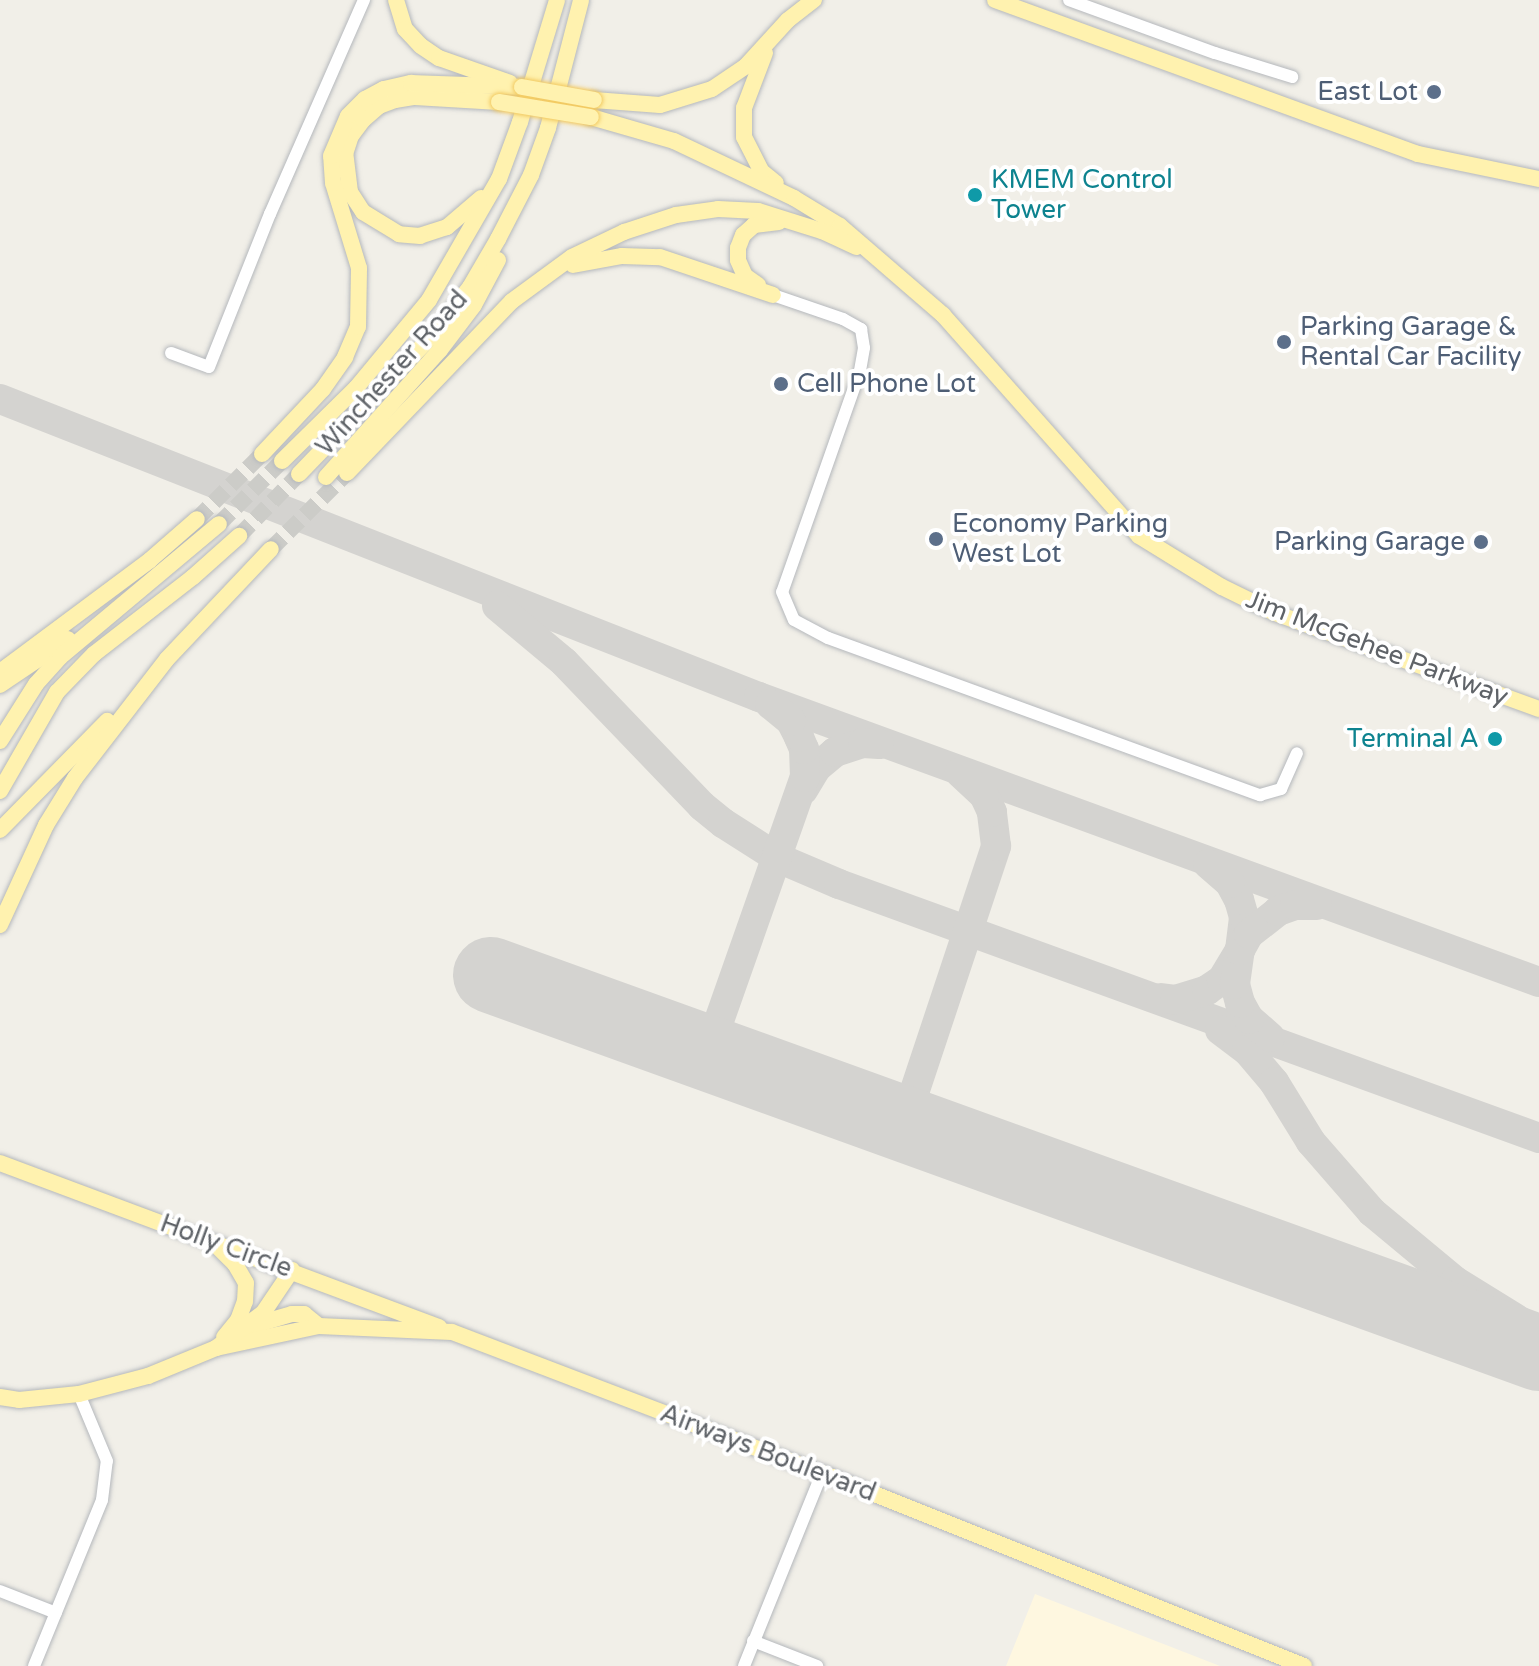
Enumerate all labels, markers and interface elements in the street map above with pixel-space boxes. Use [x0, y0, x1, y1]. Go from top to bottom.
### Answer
place label: East Lot [1317, 76, 1418, 108]
marker: East Lot [1425, 83, 1443, 101]
place label: KMEM Control Tower [991, 164, 1173, 226]
marker: KMEM Control Tower [966, 186, 984, 204]
street label: Winchester Road [310, 284, 474, 462]
place label: Parking Garage & Rental Car Facility [1300, 311, 1521, 372]
marker: Parking Garage & Rental Car Facility [1275, 333, 1293, 351]
place label: Cell Phone Lot [797, 368, 976, 400]
marker: Cell Phone Lot [772, 375, 790, 393]
place label: Economy Parking West Lot [952, 508, 1168, 570]
place label: Parking Garage [1274, 526, 1465, 558]
marker: Economy Parking West Lot [927, 530, 945, 548]
marker: Parking Garage [1472, 533, 1490, 551]
street label: Jim McGehee Parkway [1242, 584, 1512, 712]
place label: Terminal A [1347, 723, 1479, 755]
marker: Terminal A [1486, 730, 1504, 748]
street label: Holly Circle [156, 1208, 296, 1284]
street label: Airways Boulevard [656, 1397, 880, 1509]

